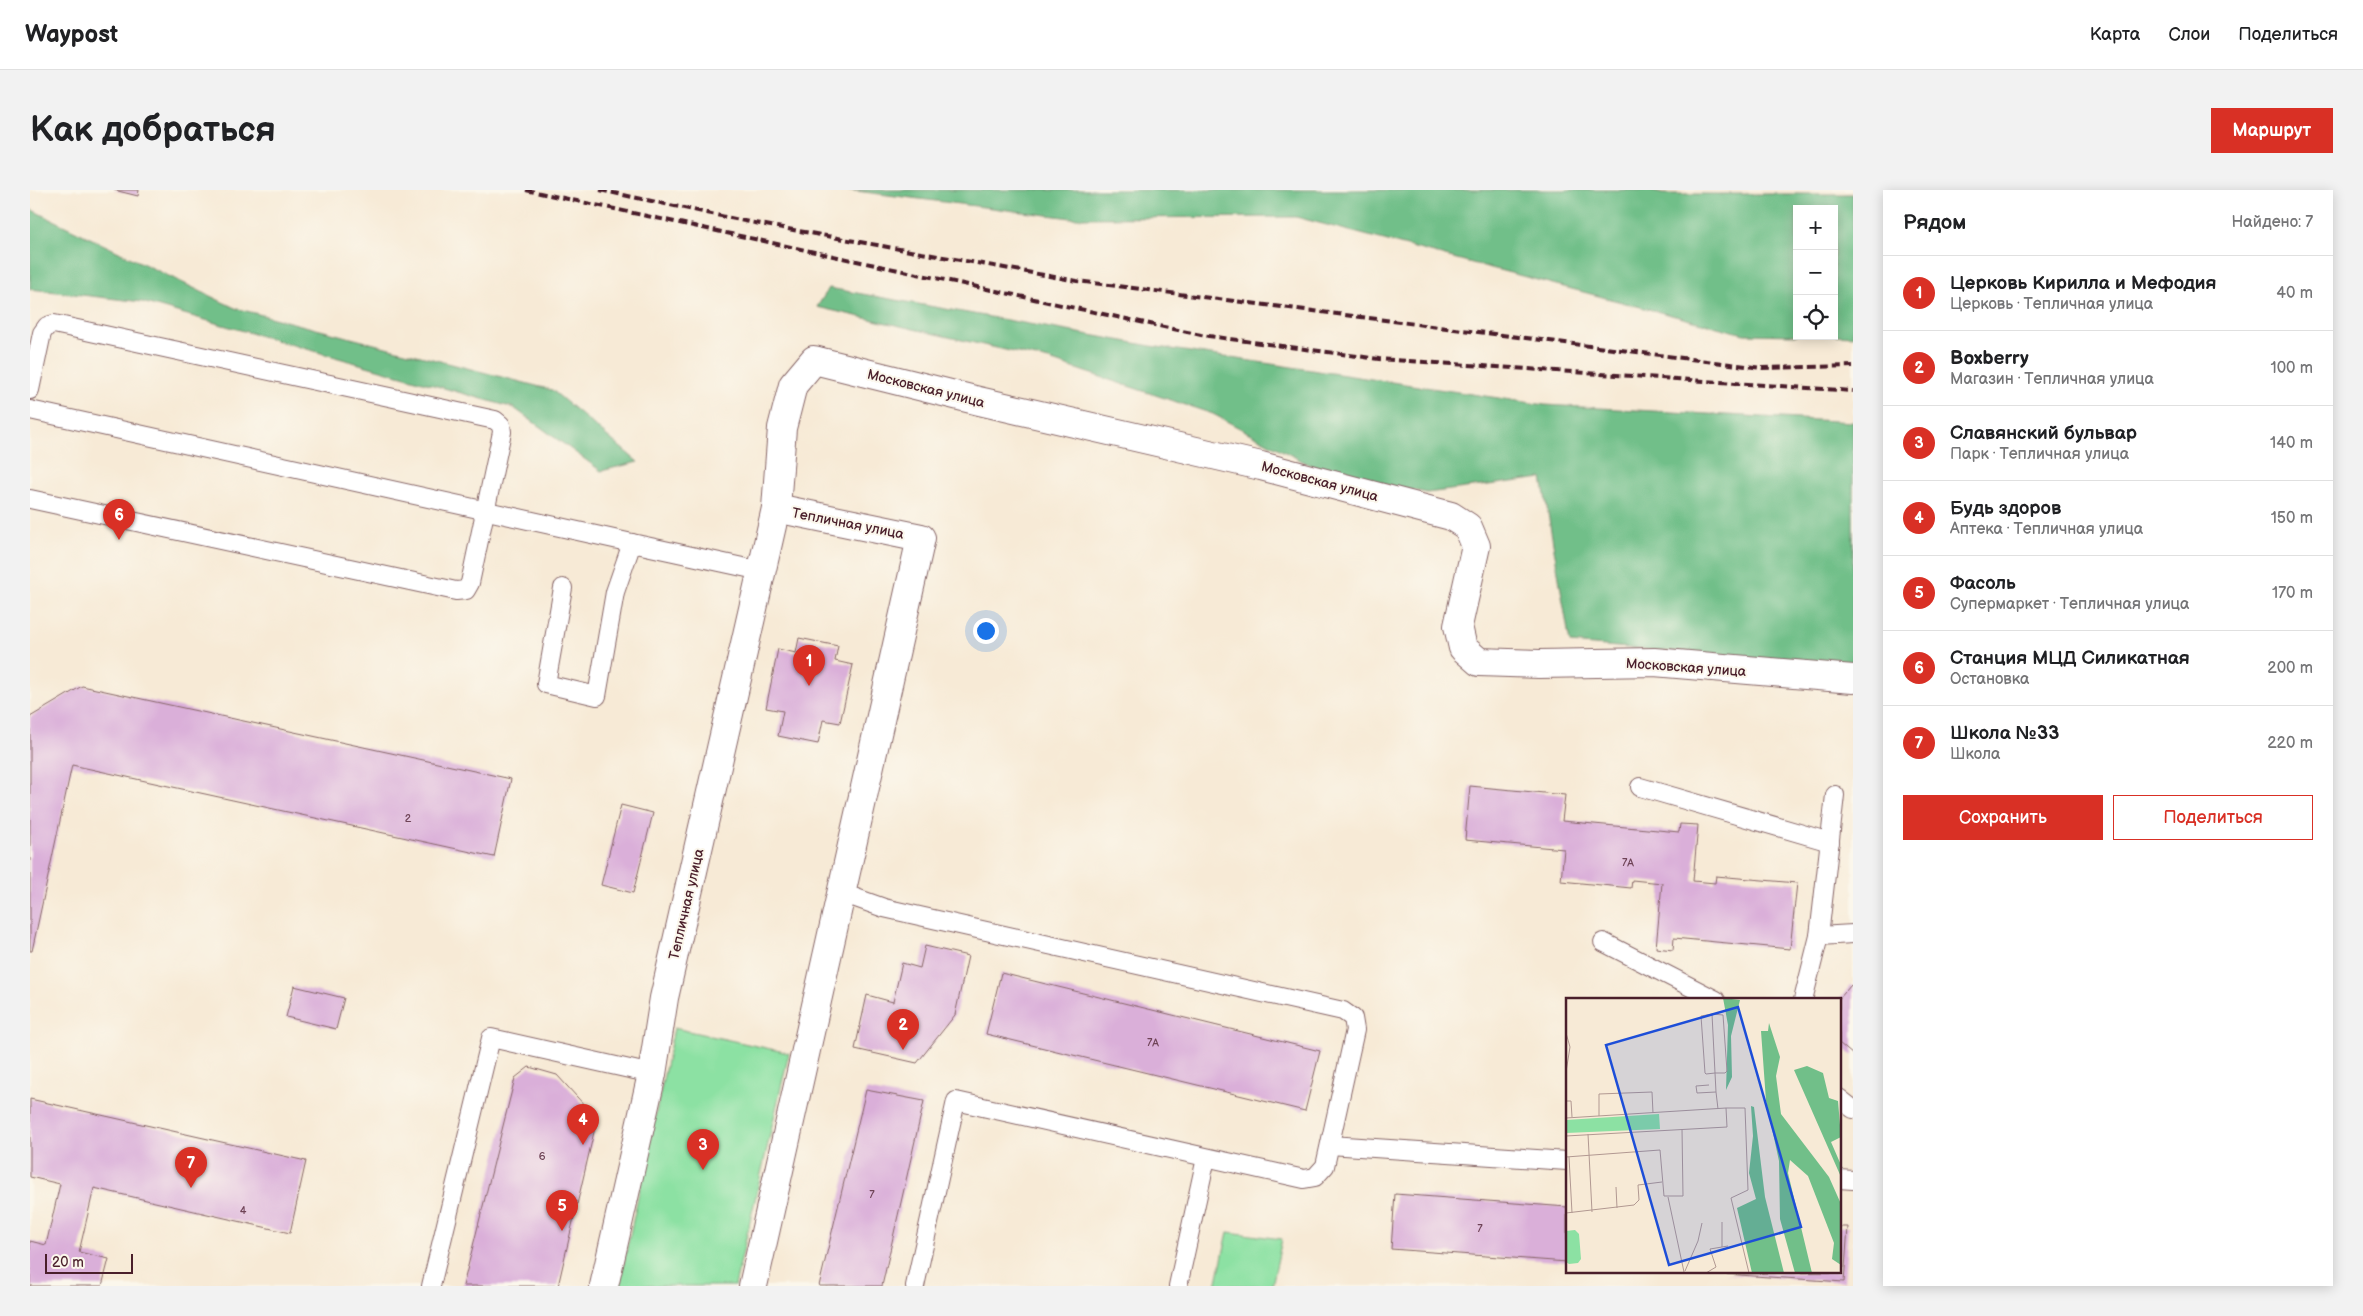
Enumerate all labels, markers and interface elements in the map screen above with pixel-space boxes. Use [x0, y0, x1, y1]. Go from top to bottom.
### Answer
text: Waypost [25, 20, 118, 49]
text: Карта [2090, 24, 2140, 45]
text: Слои [2168, 24, 2210, 45]
text: Поделиться [2238, 24, 2338, 45]
button: Маршрут [2211, 108, 2333, 153]
text: Как добраться [30, 109, 276, 152]
map controls [1793, 205, 1838, 340]
button: + [1793, 205, 1838, 250]
text: Рядом [1903, 210, 1966, 235]
text: Найдено: 7 [2231, 213, 2313, 232]
button: − [1793, 250, 1838, 295]
text: Церковь Кирилла и Мефодия [1950, 272, 2217, 295]
text: 1 [1916, 284, 1922, 303]
text: 40 m [2276, 284, 2313, 303]
button: locate [1793, 295, 1838, 340]
text: Церковь · Тепличная улица [1950, 295, 2153, 314]
text: Boxberry [1950, 347, 2029, 370]
text: 2 [1914, 359, 1924, 378]
text: 100 m [2270, 359, 2313, 378]
street label: Московская улица [865, 366, 987, 411]
text: Магазин · Тепличная улица [1950, 370, 2154, 389]
text: Славянский бульвар [1950, 422, 2137, 445]
text: 3 [1914, 434, 1924, 453]
text: 140 m [2270, 434, 2313, 453]
text: Парк · Тепличная улица [1950, 445, 2129, 464]
street label: Московская улица [1260, 458, 1381, 505]
text: Будь здоров [1950, 497, 2061, 520]
pin: 6 [103, 499, 135, 540]
street label: Тепличная улица [791, 504, 906, 543]
text: 4 [1914, 509, 1924, 528]
text: 150 m [2271, 509, 2313, 528]
text: Аптека · Тепличная улица [1950, 520, 2143, 539]
text: Фасоль [1950, 572, 2016, 595]
text: 5 [1914, 584, 1924, 603]
text: 170 m [2272, 584, 2313, 603]
text: Супермаркет · Тепличная улица [1950, 595, 2189, 614]
your location [973, 618, 999, 644]
pin: 1 [793, 645, 825, 686]
text: Станция МЦД Силикатная [1950, 647, 2190, 670]
street label: Московская улица [1625, 655, 1747, 680]
text: 6 [1914, 659, 1924, 678]
text: 200 m [2267, 659, 2313, 678]
text: Остановка [1950, 670, 2029, 689]
text: Школа №33 [1950, 722, 2059, 745]
text: 7 [1915, 734, 1923, 753]
text: 220 m [2267, 734, 2313, 753]
text: Школа [1950, 745, 2000, 764]
button: Сохранить [1903, 795, 2103, 840]
button: Поделиться [2113, 795, 2313, 840]
house number: 2 [405, 812, 412, 825]
street label: Тепличная улица [665, 846, 708, 961]
house number: 7А [1622, 856, 1634, 869]
inset map [1566, 998, 1840, 1274]
pin: 2 [887, 1009, 919, 1050]
house number: 7А [1147, 1036, 1159, 1049]
pin: 4 [567, 1104, 599, 1145]
pin: 3 [687, 1129, 719, 1170]
pin: 7 [175, 1147, 207, 1188]
house number: 6 [539, 1150, 546, 1163]
house number: 7 [869, 1188, 875, 1201]
pin: 5 [546, 1190, 578, 1231]
house number: 4 [240, 1204, 247, 1217]
house number: 7 [1477, 1222, 1483, 1235]
scale bar [45, 1251, 132, 1274]
text: 20 m [52, 1254, 84, 1271]

